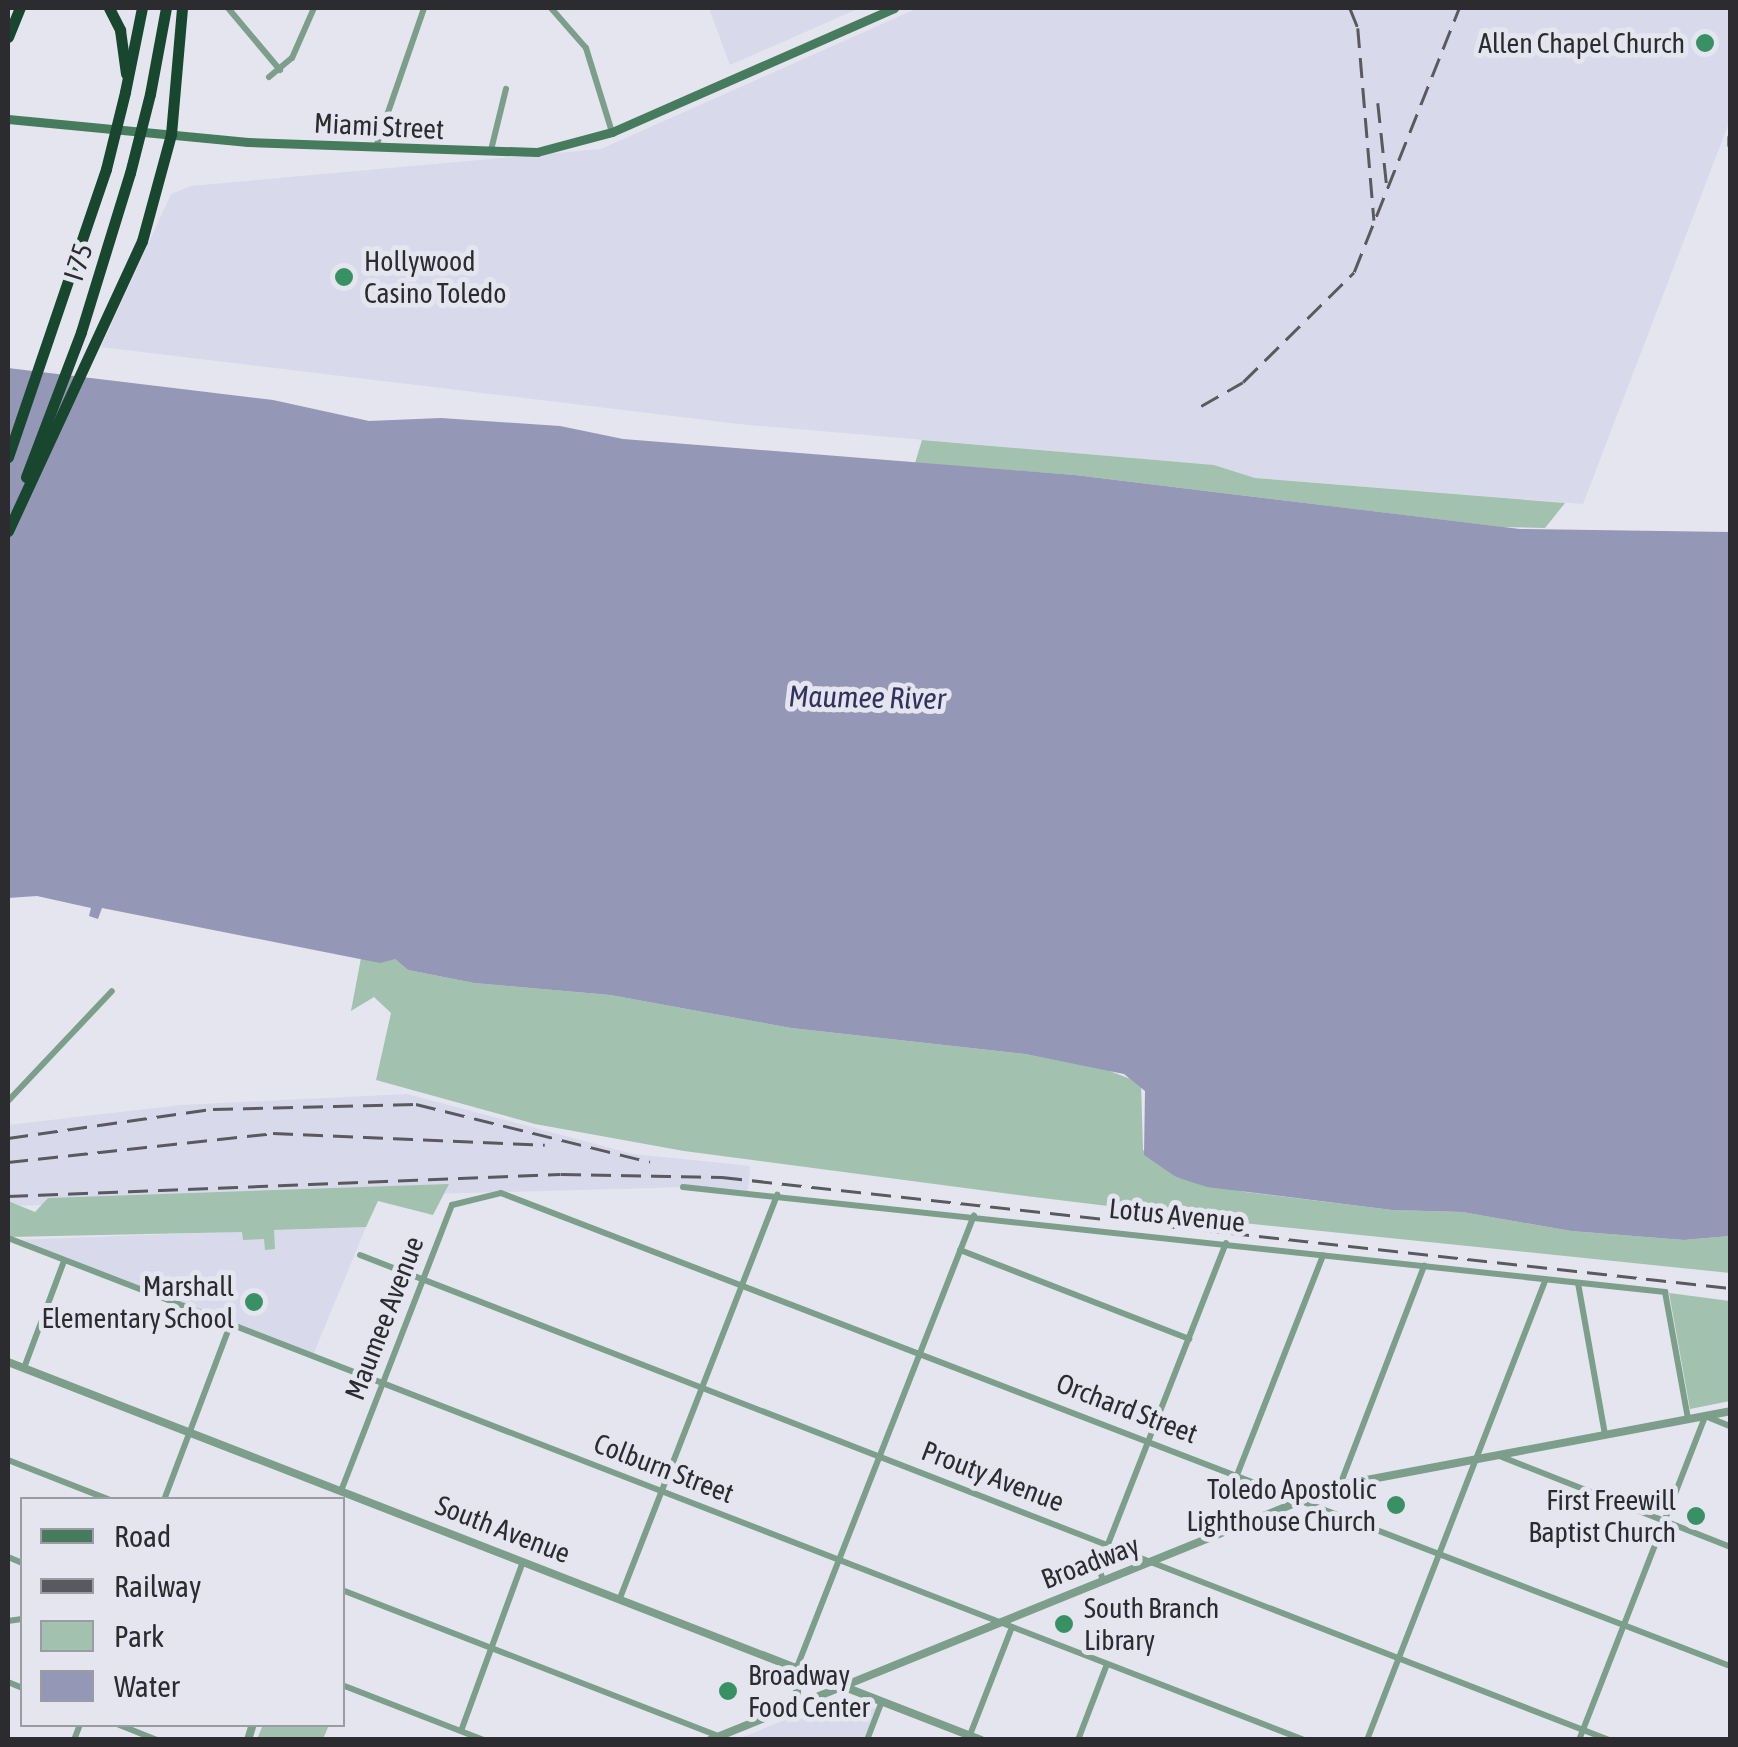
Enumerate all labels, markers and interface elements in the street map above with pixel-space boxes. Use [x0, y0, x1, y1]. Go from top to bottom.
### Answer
place label: Allen Chapel Church [1478, 26, 1685, 60]
marker: Allen Chapel Church [1694, 32, 1716, 54]
street label: Miami Street [313, 106, 445, 146]
street label: I 75 [56, 239, 100, 285]
place label: Hollywood Casino Toledo [364, 244, 506, 310]
marker: Hollywood Casino Toledo [333, 266, 355, 288]
water label: Maumee River [788, 678, 946, 716]
street label: Lotus Avenue [1107, 1191, 1247, 1239]
street label: Maumee Avenue [337, 1232, 431, 1404]
place label: Marshall Elementary School [42, 1269, 234, 1335]
marker: Marshall Elementary School [243, 1291, 265, 1313]
street label: Orchard Street [1052, 1366, 1202, 1450]
street label: Colburn Street [589, 1426, 739, 1510]
street label: Prouty Avenue [917, 1434, 1069, 1518]
place label: Toledo Apostolic Lighthouse Church [1186, 1472, 1376, 1538]
place label: First Freewill Baptist Church [1528, 1483, 1676, 1549]
street label: South Avenue [431, 1488, 575, 1570]
marker: Toledo Apostolic Lighthouse Church [1385, 1494, 1407, 1516]
legend [20, 1497, 345, 1727]
marker: First Freewill Baptist Church [1685, 1505, 1707, 1527]
text: Road [114, 1519, 171, 1553]
street label: Broadway [1036, 1528, 1144, 1596]
text: Railway [114, 1569, 201, 1603]
place label: South Branch Library [1084, 1591, 1219, 1657]
marker: South Branch Library [1053, 1613, 1075, 1635]
text: Park [114, 1619, 164, 1653]
place label: Broadway Food Center [748, 1658, 870, 1724]
text: Water [114, 1669, 180, 1703]
marker: Broadway Food Center [717, 1680, 739, 1702]

